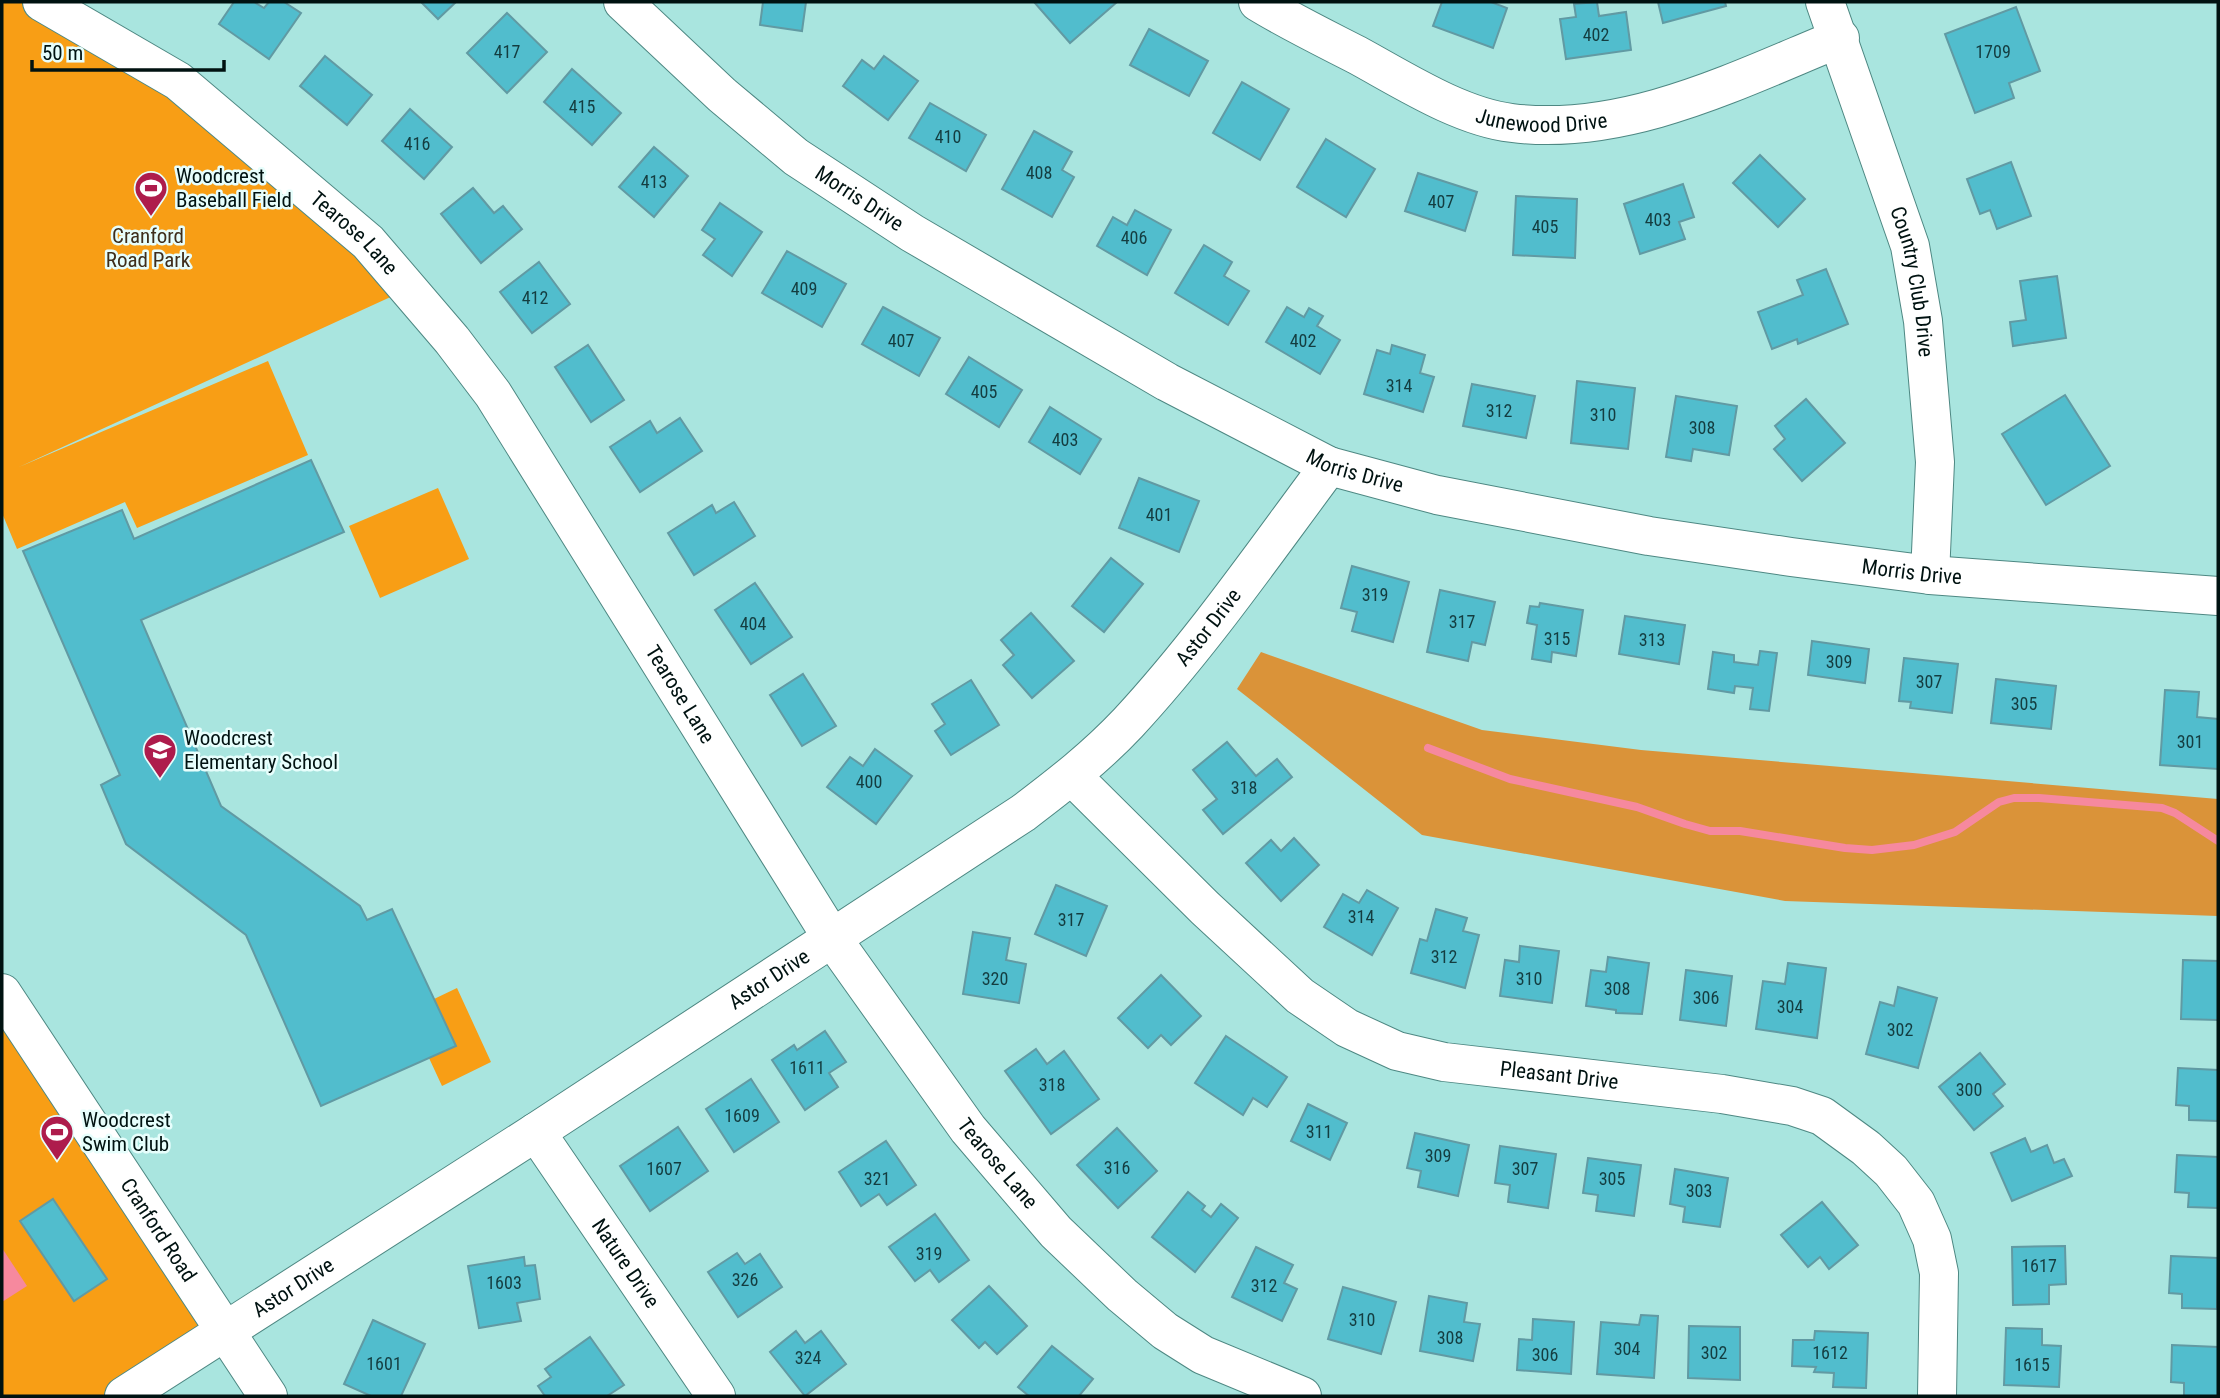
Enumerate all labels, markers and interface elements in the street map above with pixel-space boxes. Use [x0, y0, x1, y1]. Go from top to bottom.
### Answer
house number: 402 [1583, 24, 1609, 45]
scale bar [32, 28, 224, 72]
text: 50 m [42, 41, 83, 65]
house number: 417 [494, 41, 520, 62]
house number: 1709 [1975, 41, 2011, 62]
house number: 415 [569, 96, 595, 117]
street label: Junewood Drive [1473, 103, 1609, 137]
house number: 410 [935, 126, 961, 147]
house number: 416 [404, 133, 430, 154]
street label: Morris Drive [811, 161, 908, 236]
house number: 408 [1026, 162, 1052, 183]
place label: Woodcrest Baseball Field [176, 164, 292, 212]
sports icon: Woodcrest Baseball Field [132, 169, 170, 218]
house number: 413 [641, 171, 667, 192]
street label: Tearose Lane [305, 186, 403, 280]
house number: 407 [1428, 191, 1454, 212]
street label: Country Club Drive [1885, 203, 1938, 358]
house number: 403 [1645, 209, 1671, 230]
house number: 405 [1532, 216, 1558, 237]
park label: Cranford Road Park [106, 224, 191, 272]
house number: 406 [1121, 227, 1147, 248]
house number: 409 [791, 278, 817, 299]
house number: 412 [522, 287, 548, 308]
house number: 407 [888, 330, 914, 351]
house number: 402 [1290, 330, 1316, 351]
house number: 314 [1386, 375, 1412, 396]
house number: 405 [971, 381, 997, 402]
house number: 312 [1486, 400, 1512, 421]
house number: 310 [1590, 404, 1616, 425]
house number: 308 [1689, 417, 1715, 438]
house number: 403 [1052, 429, 1078, 450]
street label: Morris Drive [1302, 444, 1406, 497]
house number: 401 [1146, 504, 1172, 525]
street label: Morris Drive [1860, 554, 1963, 589]
street label: Astor Drive [1171, 584, 1246, 671]
house number: 319 [1362, 584, 1388, 605]
house number: 317 [1449, 611, 1475, 632]
house number: 404 [740, 613, 766, 634]
house number: 315 [1544, 628, 1570, 649]
house number: 313 [1639, 629, 1665, 650]
street label: Tearose Lane [641, 641, 720, 748]
house number: 309 [1826, 651, 1852, 672]
house number: 307 [1916, 671, 1942, 692]
house number: 305 [2011, 693, 2037, 714]
place label: Woodcrest Elementary School [184, 726, 338, 774]
school or university icon: Woodcrest Elementary School [141, 731, 179, 780]
house number: 301 [2177, 731, 2203, 752]
house number: 400 [856, 771, 882, 792]
house number: 318 [1231, 777, 1257, 798]
house number: 314 [1348, 906, 1374, 927]
house number: 317 [1058, 909, 1084, 930]
street label: Astor Drive [724, 944, 814, 1014]
house number: 312 [1431, 946, 1457, 967]
house number: 320 [982, 968, 1008, 989]
house number: 310 [1516, 968, 1542, 989]
house number: 308 [1604, 978, 1630, 999]
house number: 306 [1693, 987, 1719, 1008]
house number: 304 [1777, 996, 1803, 1017]
house number: 302 [1887, 1019, 1913, 1040]
house number: 1611 [789, 1057, 825, 1078]
street label: Pleasant Drive [1499, 1057, 1620, 1094]
house number: 318 [1039, 1074, 1065, 1095]
house number: 300 [1956, 1079, 1982, 1100]
house number: 1609 [724, 1105, 760, 1126]
place label: Woodcrest Swim Club [82, 1108, 171, 1156]
sports icon: Woodcrest Swim Club [38, 1113, 76, 1162]
street label: Tearose Lane [952, 1114, 1043, 1214]
house number: 311 [1306, 1121, 1332, 1142]
house number: 309 [1425, 1145, 1451, 1166]
house number: 316 [1104, 1157, 1130, 1178]
house number: 1607 [646, 1158, 682, 1179]
house number: 307 [1512, 1158, 1538, 1179]
house number: 321 [864, 1168, 890, 1189]
house number: 305 [1599, 1168, 1625, 1189]
street label: Cranford Road [116, 1174, 201, 1286]
house number: 303 [1686, 1180, 1712, 1201]
street label: Nature Drive [587, 1214, 664, 1313]
house number: 319 [916, 1243, 942, 1264]
street label: Astor Drive [248, 1253, 338, 1322]
house number: 1617 [2021, 1255, 2057, 1276]
house number: 326 [732, 1269, 758, 1290]
house number: 1603 [486, 1272, 522, 1293]
house number: 312 [1251, 1275, 1277, 1296]
house number: 310 [1349, 1309, 1375, 1330]
house number: 308 [1437, 1327, 1463, 1348]
house number: 304 [1614, 1338, 1640, 1359]
house number: 302 [1701, 1342, 1727, 1363]
house number: 1612 [1812, 1342, 1848, 1363]
house number: 306 [1532, 1344, 1558, 1365]
house number: 324 [795, 1347, 821, 1368]
house number: 1601 [366, 1353, 402, 1374]
house number: 1615 [2014, 1354, 2050, 1375]

